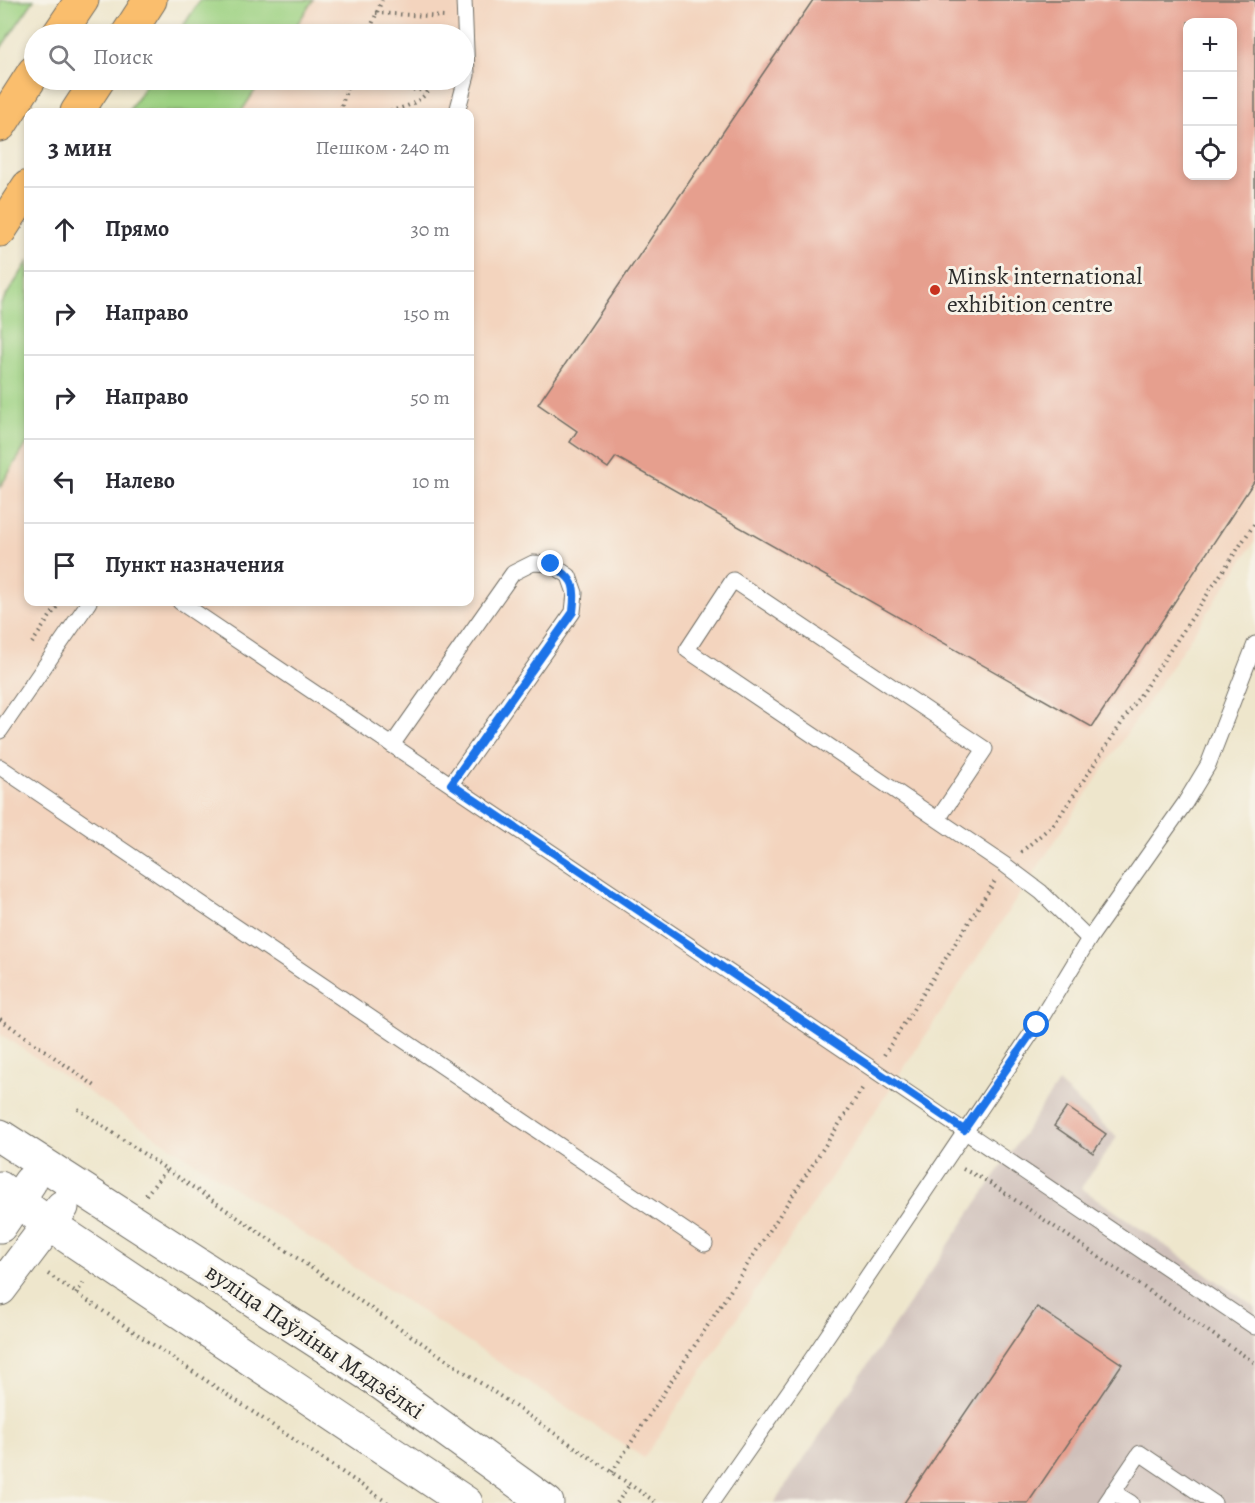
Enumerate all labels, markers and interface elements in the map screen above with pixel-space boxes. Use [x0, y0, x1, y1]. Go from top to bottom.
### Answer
map controls [1183, 18, 1237, 180]
button: + [1183, 18, 1237, 72]
search box [24, 24, 474, 90]
icon: search [45, 41, 78, 74]
text: Поиск [93, 42, 153, 72]
button: − [1183, 72, 1237, 126]
button: locate [1183, 126, 1237, 180]
text: 3 мин [48, 130, 112, 165]
text: Пешком · 240 m [316, 134, 450, 161]
icon: ahead [48, 213, 81, 246]
text: Прямо [105, 214, 169, 244]
text: 30 m [410, 216, 450, 243]
place label: Minsk international exhibition centre [947, 260, 1142, 320]
marker: Minsk international exhibition centre [928, 283, 942, 297]
icon: right [48, 297, 81, 330]
text: Направо [105, 298, 188, 328]
text: 150 m [403, 300, 450, 327]
icon: right [48, 381, 81, 414]
text: Направо [105, 382, 188, 412]
text: 50 m [410, 384, 450, 411]
icon: left [48, 465, 81, 498]
text: Налево [105, 466, 175, 496]
text: 10 m [412, 468, 450, 495]
icon: arrive [48, 549, 81, 582]
text: Пункт назначения [105, 550, 284, 580]
route end [537, 550, 563, 576]
route start [1023, 1011, 1049, 1037]
street label: вуліца Паўліны Мядзёлкі [199, 1256, 431, 1426]

